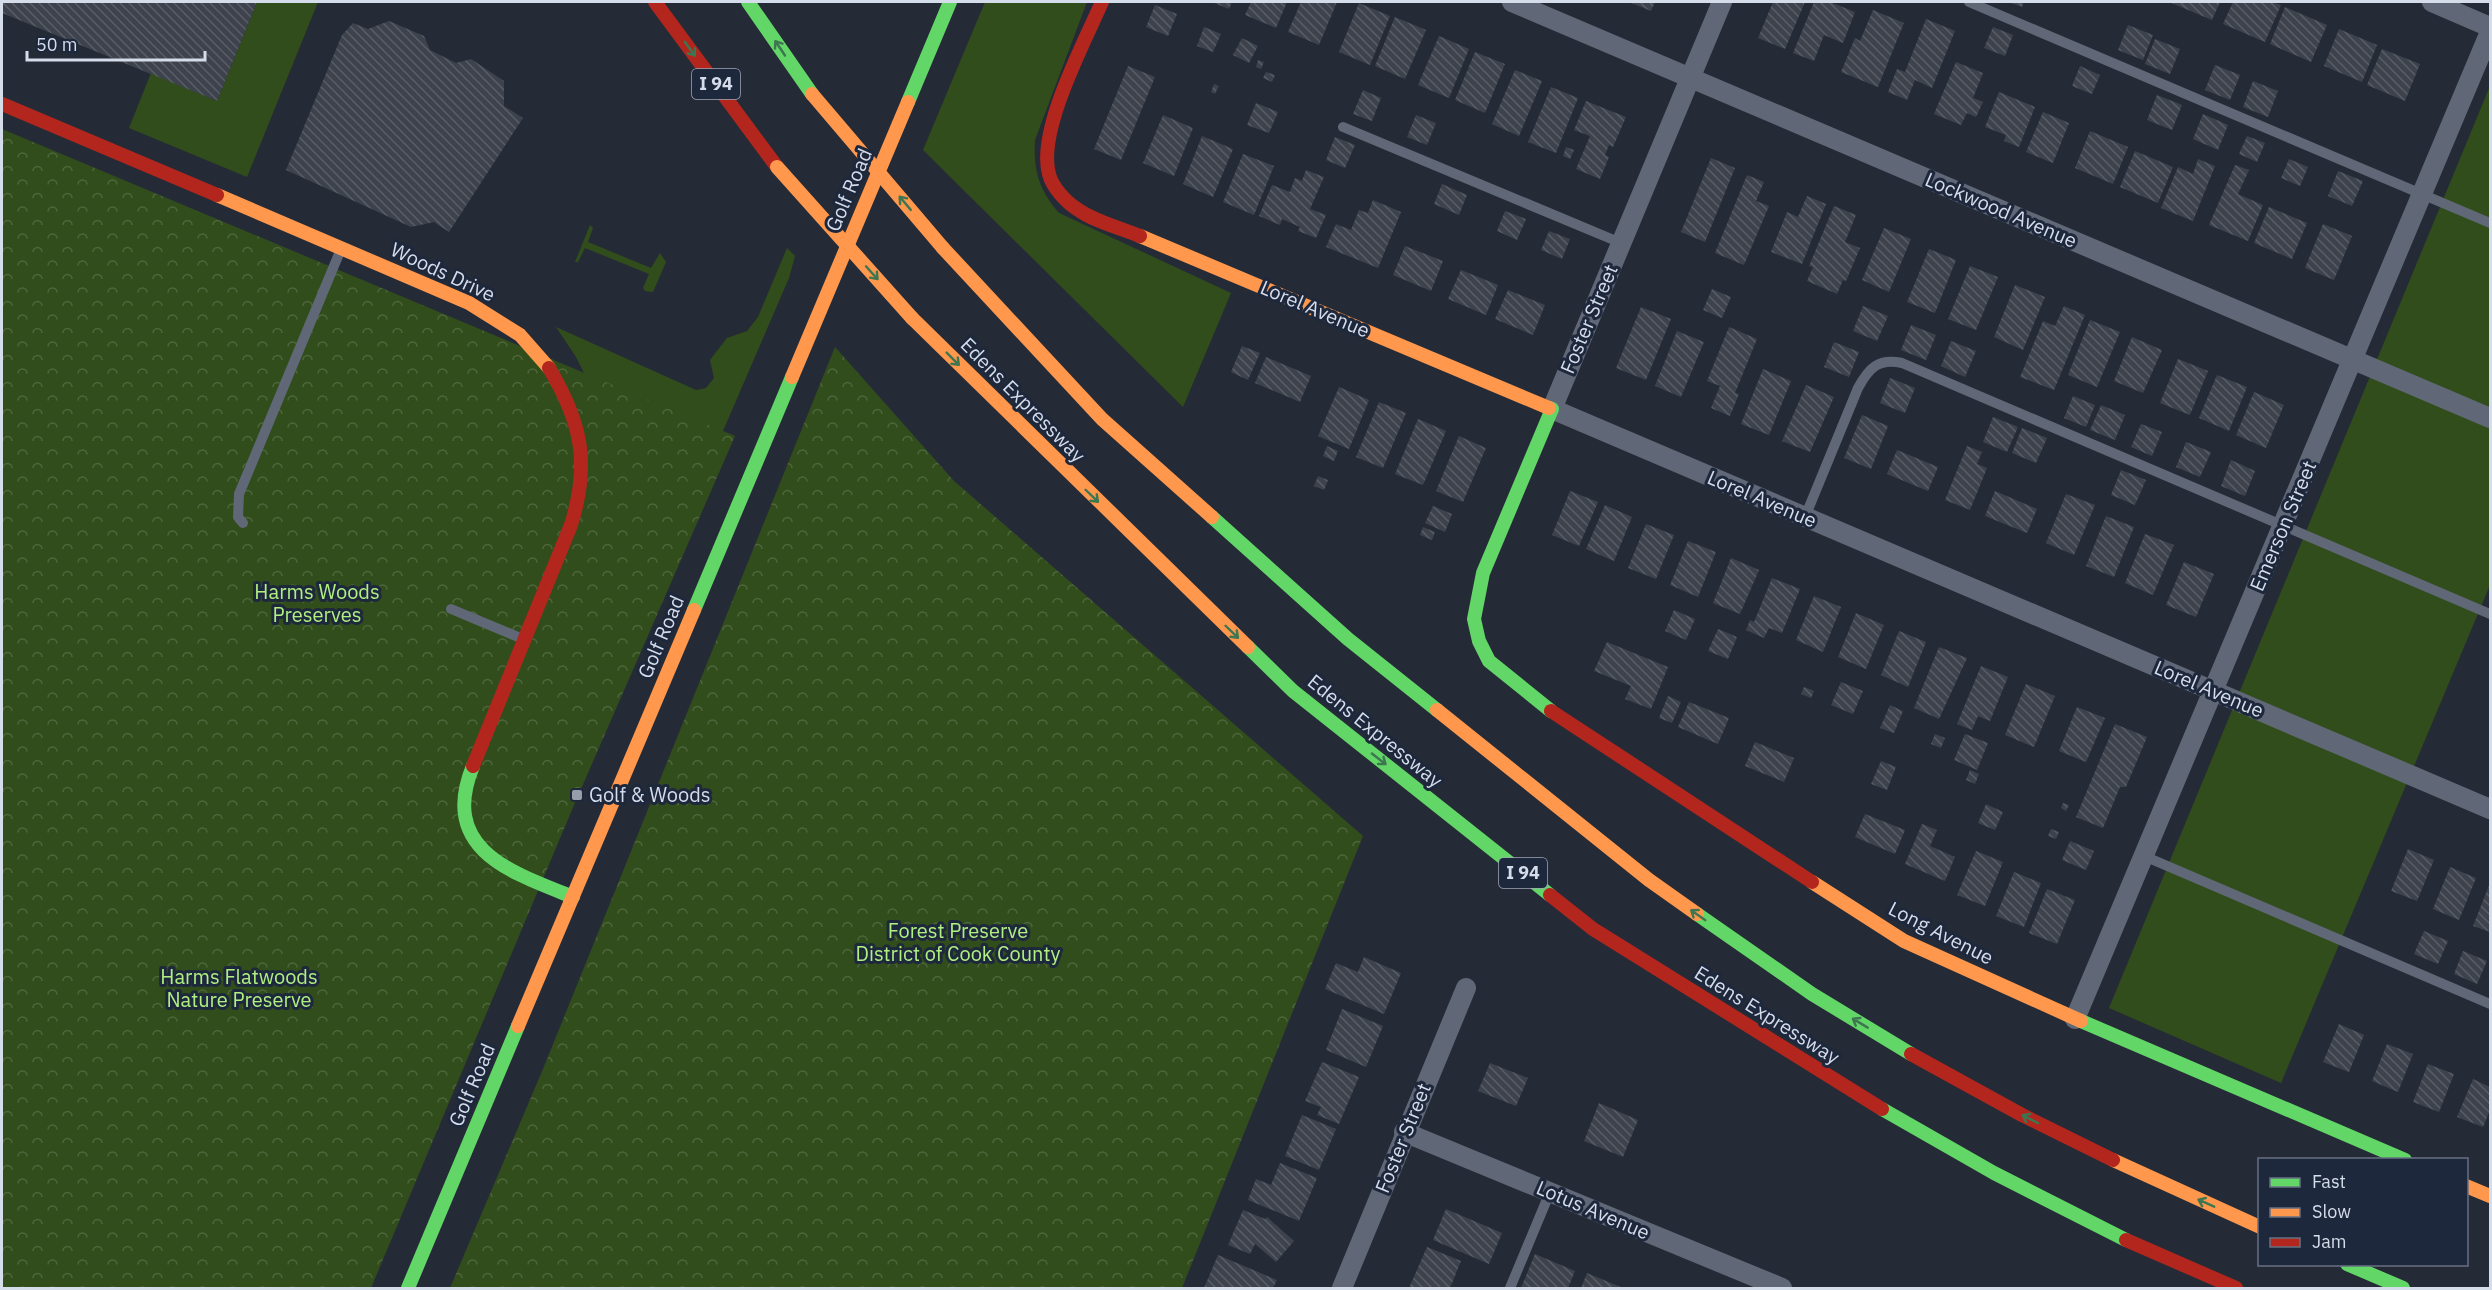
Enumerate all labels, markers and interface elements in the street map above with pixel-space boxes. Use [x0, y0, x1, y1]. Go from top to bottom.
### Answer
scale bar [27, 24, 206, 62]
text: 50 m [36, 33, 78, 56]
one-way arrow [684, 40, 696, 56]
one-way arrow [774, 40, 786, 56]
road number: I 94 [692, 69, 740, 99]
street label: Golf Road [819, 144, 878, 235]
street label: Lockwood Avenue [1921, 165, 2081, 254]
one-way arrow [898, 196, 912, 211]
street label: Woods Drive [387, 236, 500, 308]
street label: Foster Street [1553, 260, 1624, 378]
one-way arrow [865, 265, 879, 280]
street label: Lorel Avenue [1256, 273, 1374, 344]
street label: Edens Expressway [955, 331, 1092, 468]
one-way arrow [946, 352, 961, 366]
street label: Emerson Street [2243, 456, 2322, 595]
street label: Lorel Avenue [1703, 463, 1821, 534]
one-way arrow [1085, 489, 1100, 503]
park label: Harms Woods Preserves [254, 578, 380, 628]
street label: Golf Road [631, 591, 690, 682]
one-way arrow [1225, 625, 1240, 639]
street label: Lorel Avenue [2150, 653, 2268, 724]
street label: Edens Expressway [1302, 668, 1448, 793]
one-way arrow [1371, 753, 1387, 766]
place label: Golf & Woods [589, 781, 711, 808]
marker: Golf & Woods [570, 788, 584, 802]
road number: I 94 [1499, 858, 1547, 888]
street label: Long Avenue [1884, 895, 1998, 971]
one-way arrow [1690, 909, 1707, 921]
park label: Forest Preserve District of Cook County [856, 917, 1060, 967]
street label: Edens Expressway [1690, 959, 1845, 1070]
park label: Harms Flatwoods Nature Preserve [160, 963, 318, 1013]
one-way arrow [1852, 1016, 1869, 1028]
street label: Golf Road [442, 1039, 501, 1130]
street label: Foster Street [1368, 1079, 1437, 1197]
one-way arrow [2022, 1113, 2039, 1125]
legend [2258, 1158, 2468, 1266]
text: Fast [2312, 1170, 2346, 1193]
street label: Lotus Avenue [1532, 1174, 1654, 1246]
one-way arrow [2197, 1197, 2215, 1208]
text: Slow [2312, 1200, 2351, 1223]
text: Jam [2312, 1230, 2347, 1253]

